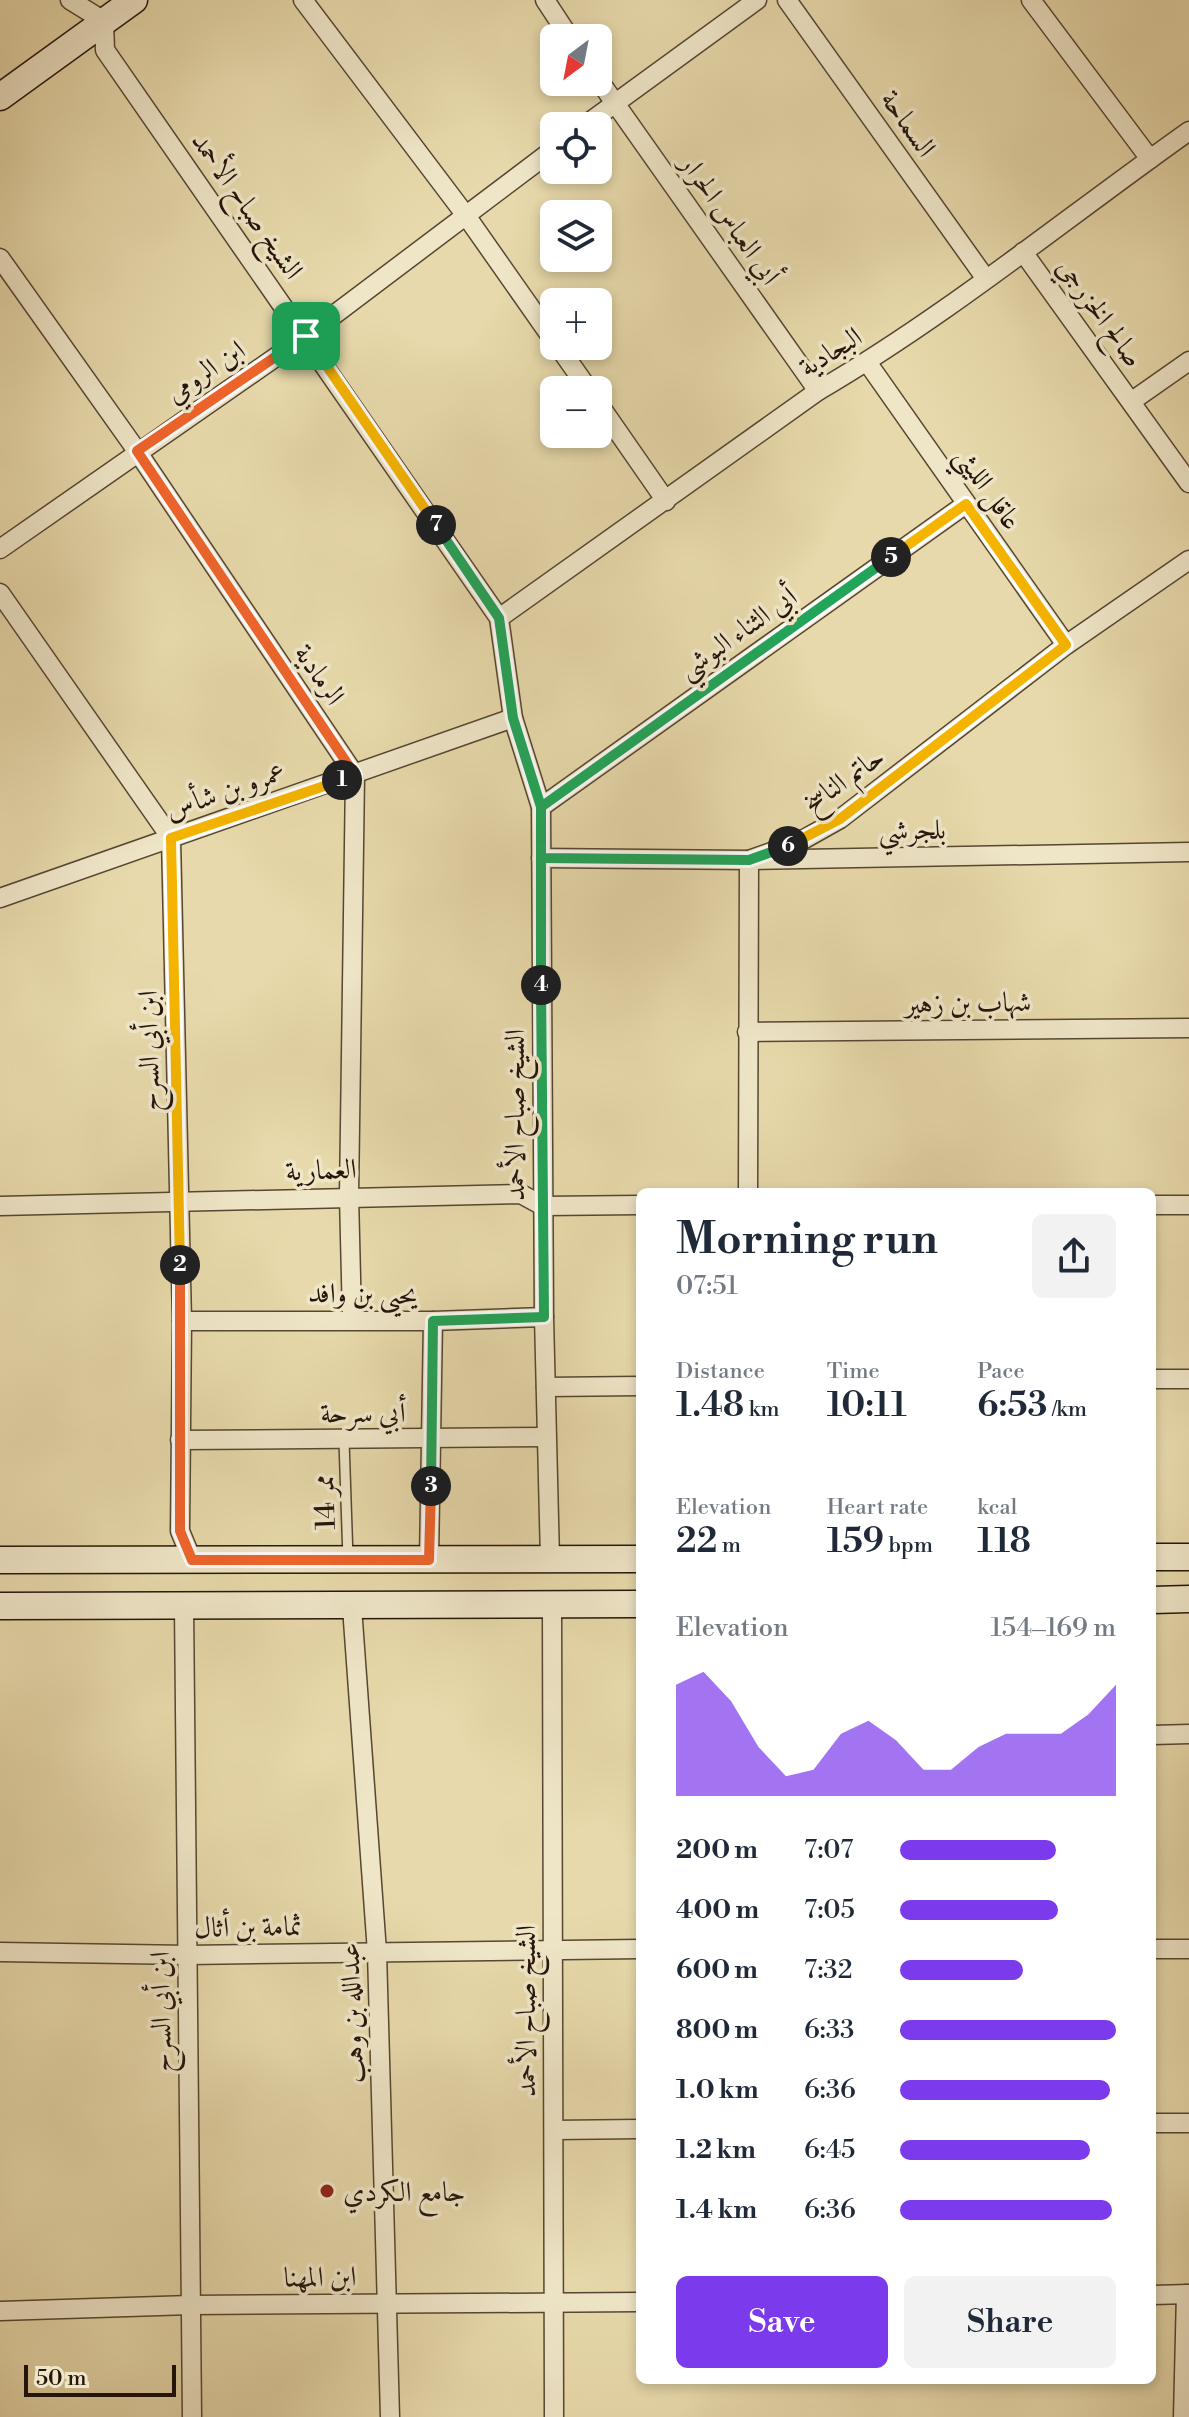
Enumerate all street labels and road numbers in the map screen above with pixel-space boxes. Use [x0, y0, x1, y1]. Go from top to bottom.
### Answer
street label: السماحة [872, 84, 943, 164]
street label: الشيخ صباح الأحمد [177, 124, 312, 290]
street label: أبي العباس الحرار [667, 144, 790, 295]
street label: صالح الخزرجي [1044, 251, 1151, 378]
street label: البجادية [793, 319, 869, 385]
street label: ابن الرومي [159, 333, 255, 415]
street label: عاقل الليثي [940, 441, 1029, 542]
street label: أبي الثناء البوشي [670, 577, 809, 694]
street label: الرمادية [286, 638, 352, 712]
street label: حاتم الناسخ [796, 740, 895, 826]
street label: عمرو بن شأس [160, 752, 290, 828]
street label: بلجرشي [878, 812, 946, 857]
street label: شهاب بن زهير [901, 985, 1032, 1022]
street label: ابن أبي السرح [128, 990, 175, 1112]
street label: الشيخ صباح الأحمد [496, 1029, 540, 1201]
street label: العمارية [285, 1152, 357, 1189]
street label: يحيى بن وافد [308, 1276, 419, 1318]
street label: أبي سرحة [320, 1393, 406, 1435]
street label: ممر 14 [307, 1474, 344, 1530]
street label: ثمامة بن أثال [194, 1906, 302, 1946]
street label: الشيخ صباح الأحمد [507, 1925, 551, 2097]
street label: عبدالله بن وهب [333, 1942, 372, 2084]
street label: ابن أبي السرح [140, 1951, 187, 2073]
street label: ابن المهنا [283, 2259, 357, 2296]

